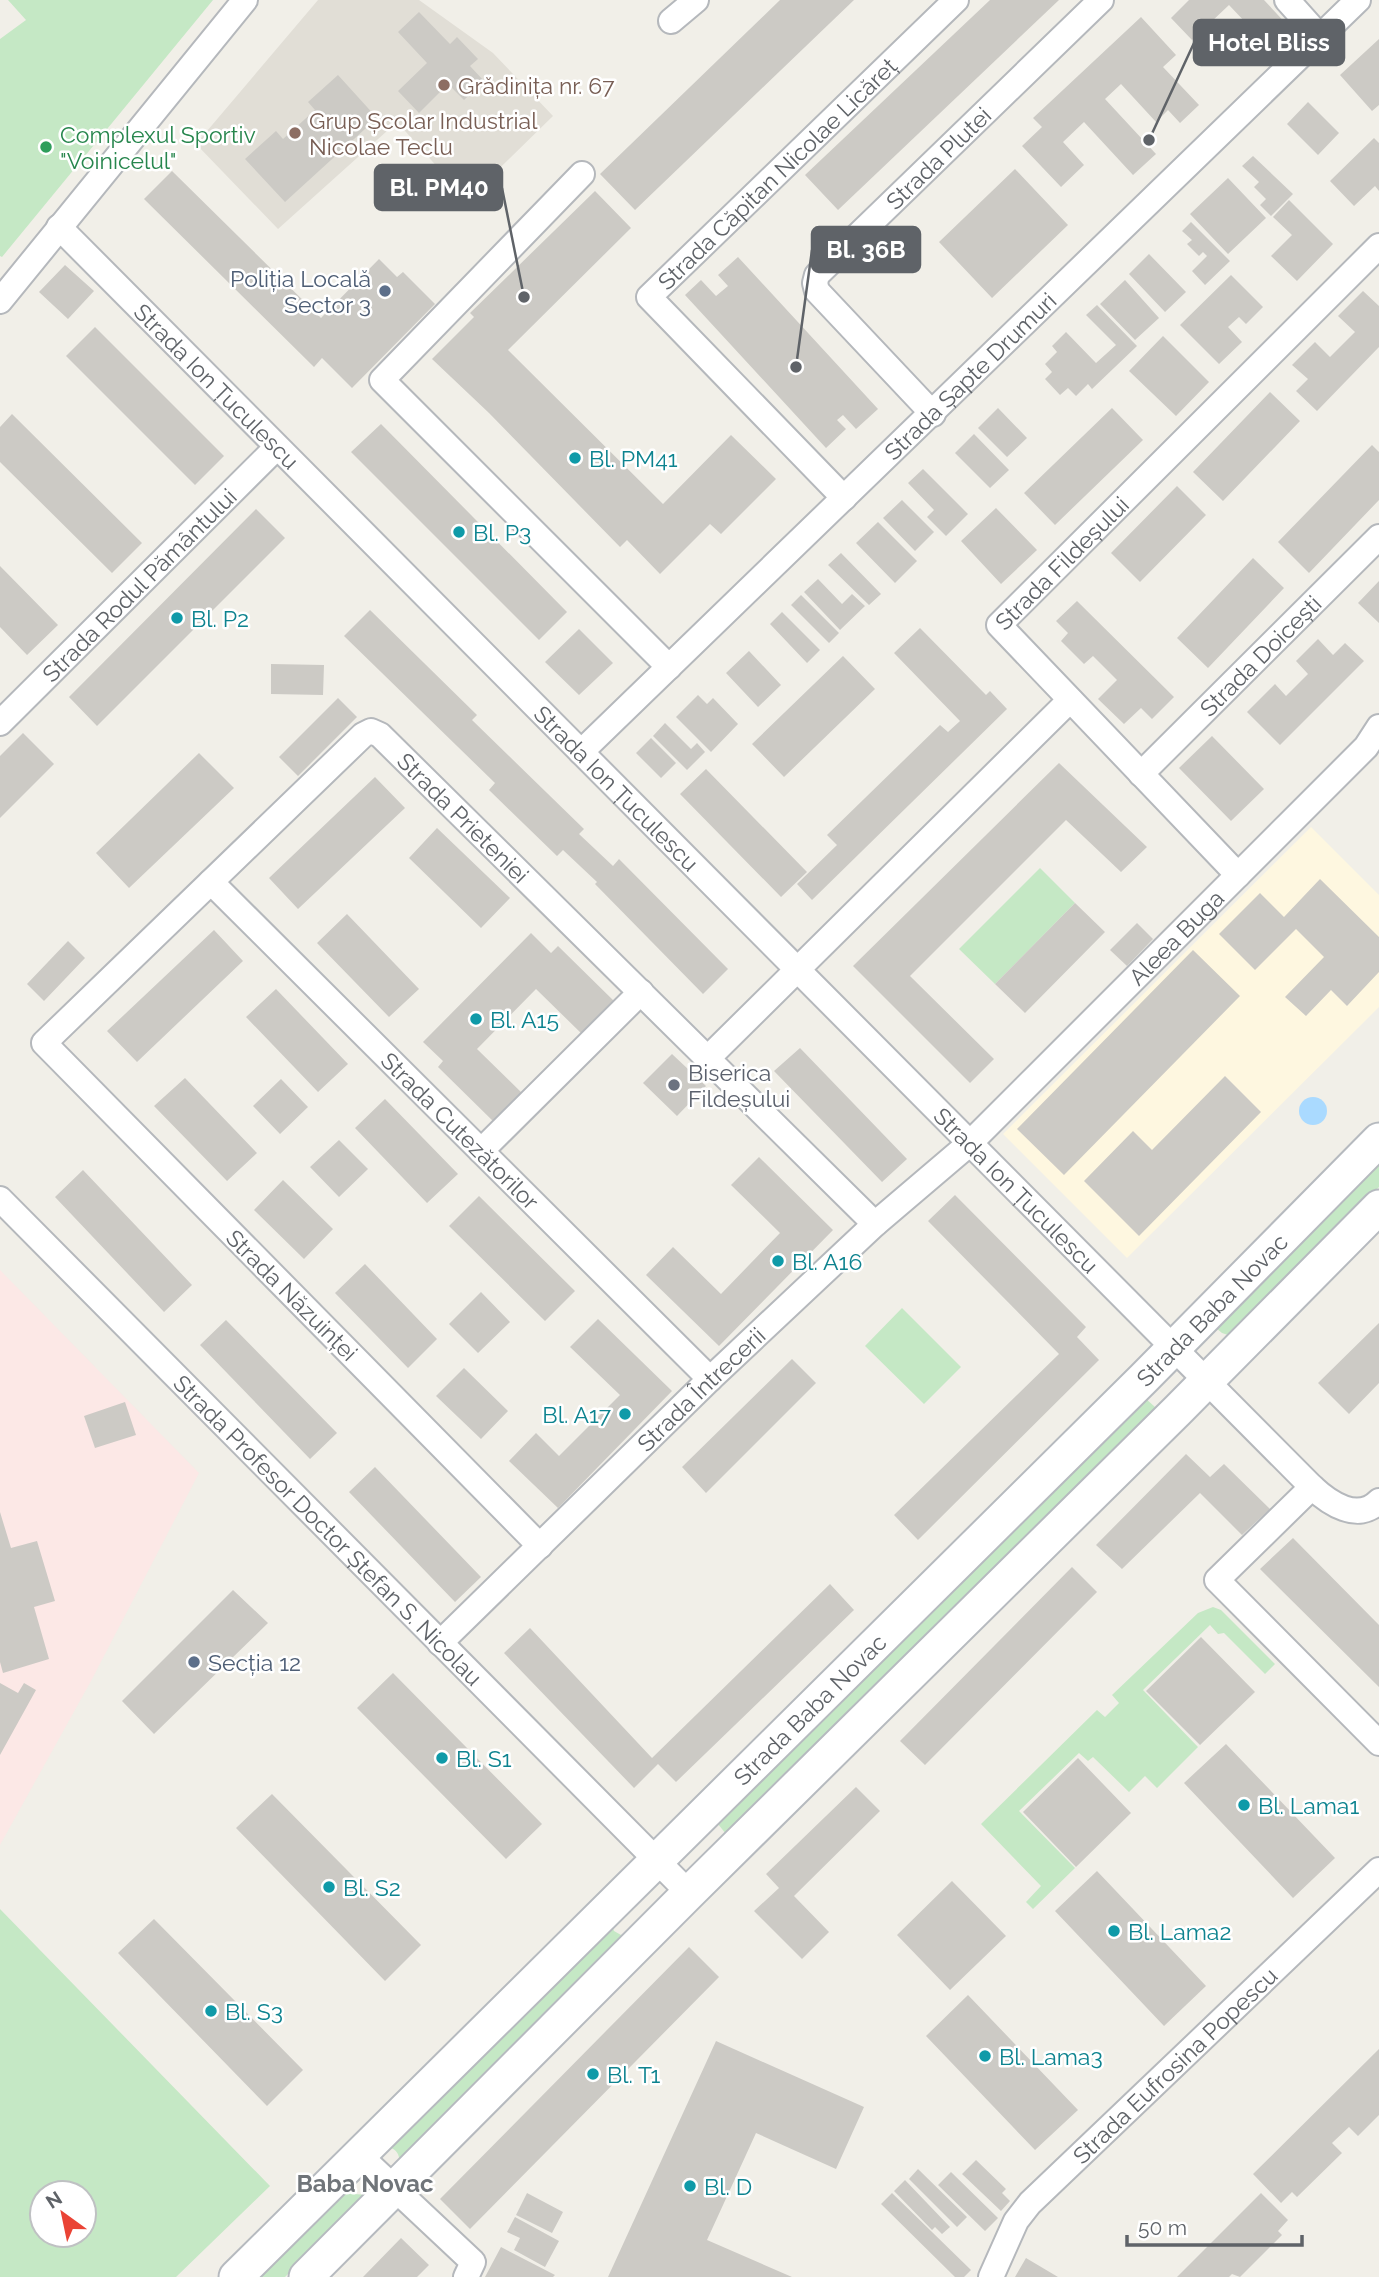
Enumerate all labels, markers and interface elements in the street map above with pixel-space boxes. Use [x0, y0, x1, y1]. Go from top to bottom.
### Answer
callout: Hotel Bliss [1194, 20, 1344, 65]
text: Hotel Bliss [1208, 28, 1330, 57]
street label: Strada Căpitan Nicolae Licăreț [652, 52, 902, 295]
place label: Grădinița nr. 67 [458, 72, 615, 99]
marker: Grădinița nr. 67 [436, 77, 452, 93]
street label: Strada Plutei [880, 101, 996, 215]
place label: Grup Școlar Industrial Nicolae Teclu [309, 107, 538, 160]
place label: Complexul Sportiv "Voinicelul" [60, 121, 256, 174]
marker: Grup Școlar Industrial Nicolae Teclu [287, 125, 303, 141]
marker: Complexul Sportiv "Voinicelul" [38, 139, 54, 155]
callout: Bl. PM40 [375, 165, 502, 210]
text: Bl. PM40 [389, 173, 489, 202]
callout: Bl. 36B [812, 227, 920, 272]
text: Bl. 36B [826, 235, 906, 264]
place label: Poliția Locală Sector 3 [230, 265, 371, 318]
marker: Poliția Locală Sector 3 [377, 283, 393, 299]
street label: Strada Șapte Drumuri [878, 287, 1061, 465]
street label: Strada Ion Țuculescu [129, 298, 305, 474]
place label: Bl. PM41 [589, 445, 678, 472]
marker: Bl. PM41 [567, 450, 583, 466]
street label: Strada Rodul Pământului [36, 482, 241, 687]
street label: Strada Fildeșului [989, 491, 1134, 635]
place label: Bl. P3 [473, 519, 531, 546]
marker: Bl. P3 [451, 524, 467, 540]
street label: Strada Doicești [1194, 590, 1326, 721]
place label: Bl. P2 [191, 605, 249, 632]
marker: Bl. P2 [169, 610, 185, 626]
street label: Strada Ion Țuculescu [529, 700, 705, 876]
street label: Strada Prieteniei [392, 747, 535, 888]
street label: Aleea Buga [1123, 884, 1229, 990]
place label: Bl. A15 [490, 1006, 559, 1033]
marker: Bl. A15 [468, 1011, 484, 1027]
street label: Strada Cutezătorilor [376, 1046, 545, 1214]
place label: Biserica Fildeșului [688, 1059, 790, 1112]
marker: Biserica Fildeșului [666, 1077, 682, 1093]
street label: Strada Ion Țuculescu [929, 1102, 1104, 1278]
street label: Strada Năzuinței [221, 1224, 363, 1366]
street label: Strada Baba Novac [1131, 1228, 1293, 1391]
place label: Bl. A16 [792, 1248, 862, 1275]
marker: Bl. A16 [770, 1253, 786, 1269]
street label: Strada Întrecerii [631, 1321, 770, 1457]
street label: Strada Profesor Doctor Ștefan S. Nicolau [169, 1369, 488, 1691]
place label: Bl. A17 [542, 1401, 612, 1428]
marker: Bl. A17 [617, 1406, 633, 1422]
street label: Strada Baba Novac [728, 1628, 891, 1790]
place label: Secția 12 [208, 1649, 301, 1676]
marker: Secția 12 [186, 1654, 202, 1670]
place label: Bl. S1 [456, 1745, 512, 1772]
marker: Bl. S1 [434, 1750, 450, 1766]
place label: Bl. Lama1 [1258, 1792, 1359, 1819]
marker: Bl. Lama1 [1236, 1797, 1252, 1813]
place label: Bl. S2 [343, 1874, 401, 1901]
marker: Bl. S2 [321, 1879, 337, 1895]
place label: Bl. Lama2 [1128, 1918, 1231, 1945]
marker: Bl. Lama2 [1106, 1923, 1122, 1939]
street label: Strada Eufrosina Popescu [1067, 1961, 1282, 2169]
place label: Bl. S3 [225, 1998, 283, 2025]
marker: Bl. S3 [203, 2003, 219, 2019]
place label: Bl. Lama3 [999, 2043, 1103, 2070]
marker: Bl. Lama3 [977, 2048, 993, 2064]
place label: Bl. T1 [607, 2061, 661, 2088]
marker: Bl. T1 [585, 2066, 601, 2082]
district label: Baba Novac [296, 2169, 434, 2198]
place label: Bl. D [704, 2173, 752, 2200]
marker: Bl. D [682, 2178, 698, 2194]
north arrow [28, 2179, 98, 2249]
text: N [42, 2187, 66, 2213]
scale bar [1127, 2204, 1302, 2248]
text: 50 m [1138, 2215, 1187, 2240]

